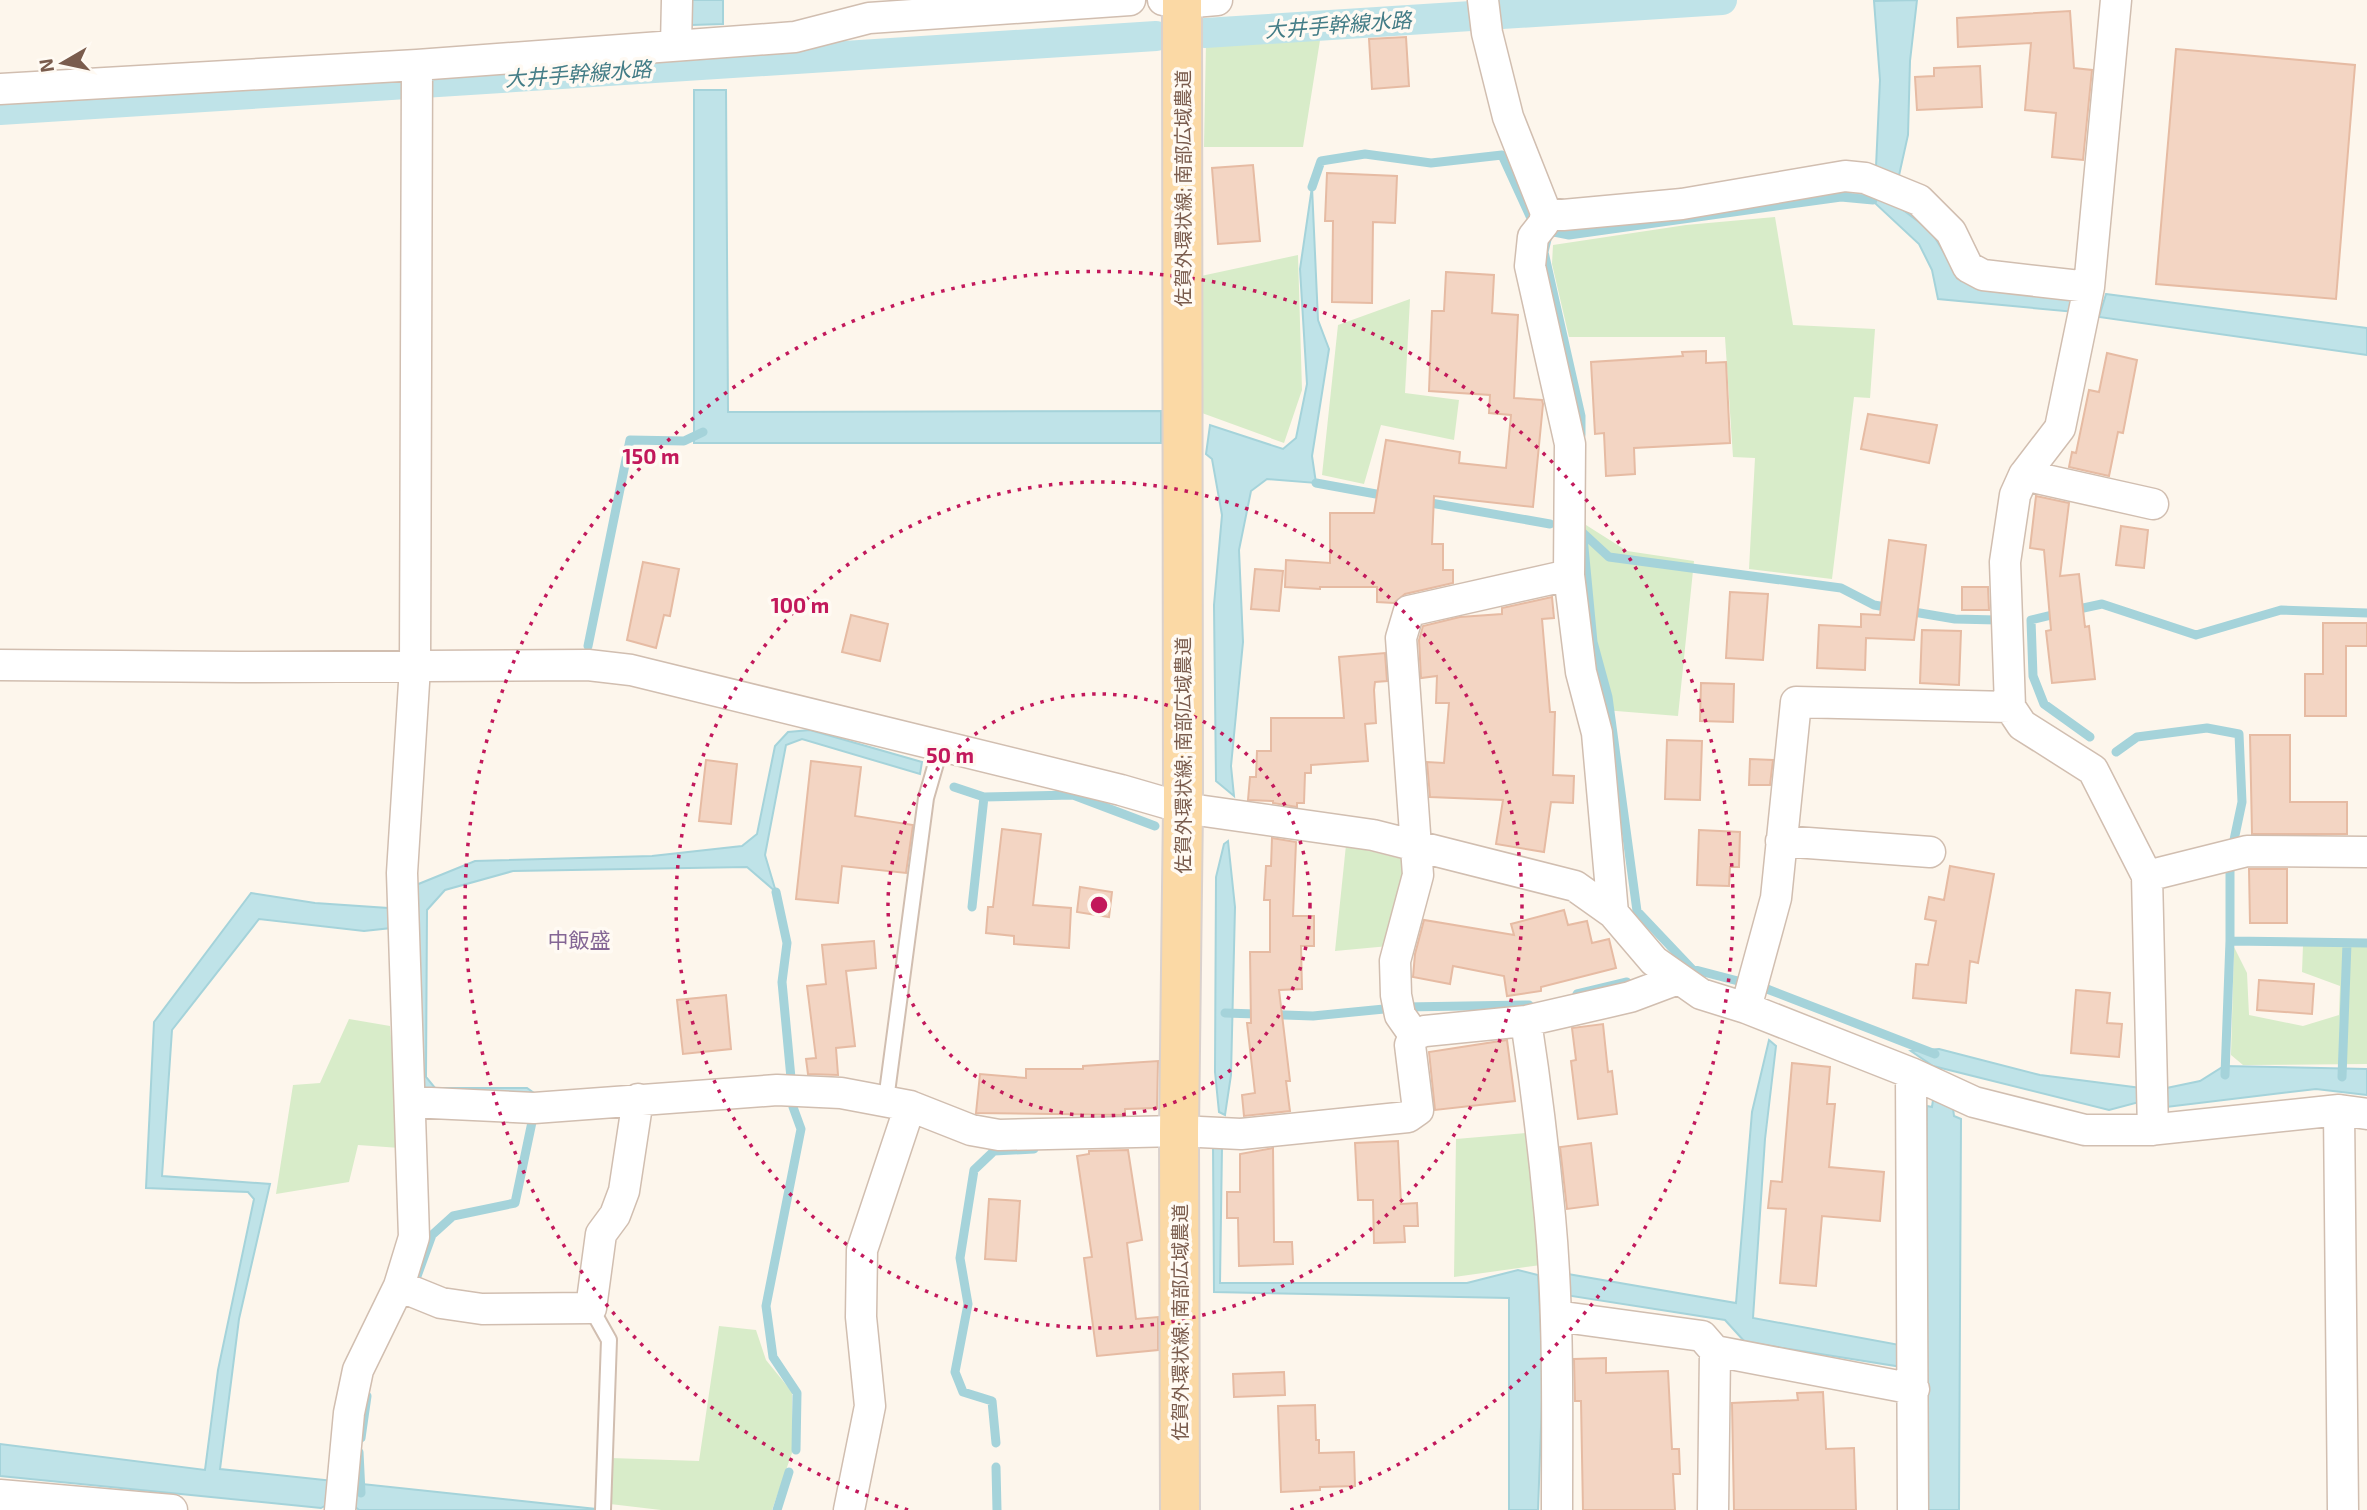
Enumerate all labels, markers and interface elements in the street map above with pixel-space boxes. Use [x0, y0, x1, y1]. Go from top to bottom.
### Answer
water label: 大井手幹線水路 [1264, 6, 1414, 42]
north arrow [28, 28, 98, 98]
water label: 大井手幹線水路 [504, 55, 654, 91]
text: N [33, 57, 58, 74]
street label: 佐賀外環状線; 南部広域農道 [1171, 70, 1194, 306]
text: 150 m [623, 443, 679, 468]
text: 100 m [771, 592, 829, 617]
street label: 佐賀外環状線; 南部広域農道 [1171, 637, 1194, 873]
text: 50 m [926, 742, 974, 767]
centre of rings [1087, 893, 1111, 917]
district label: 中飯盛 [548, 927, 611, 952]
street label: 佐賀外環状線; 南部広域農道 [1168, 1204, 1191, 1440]

